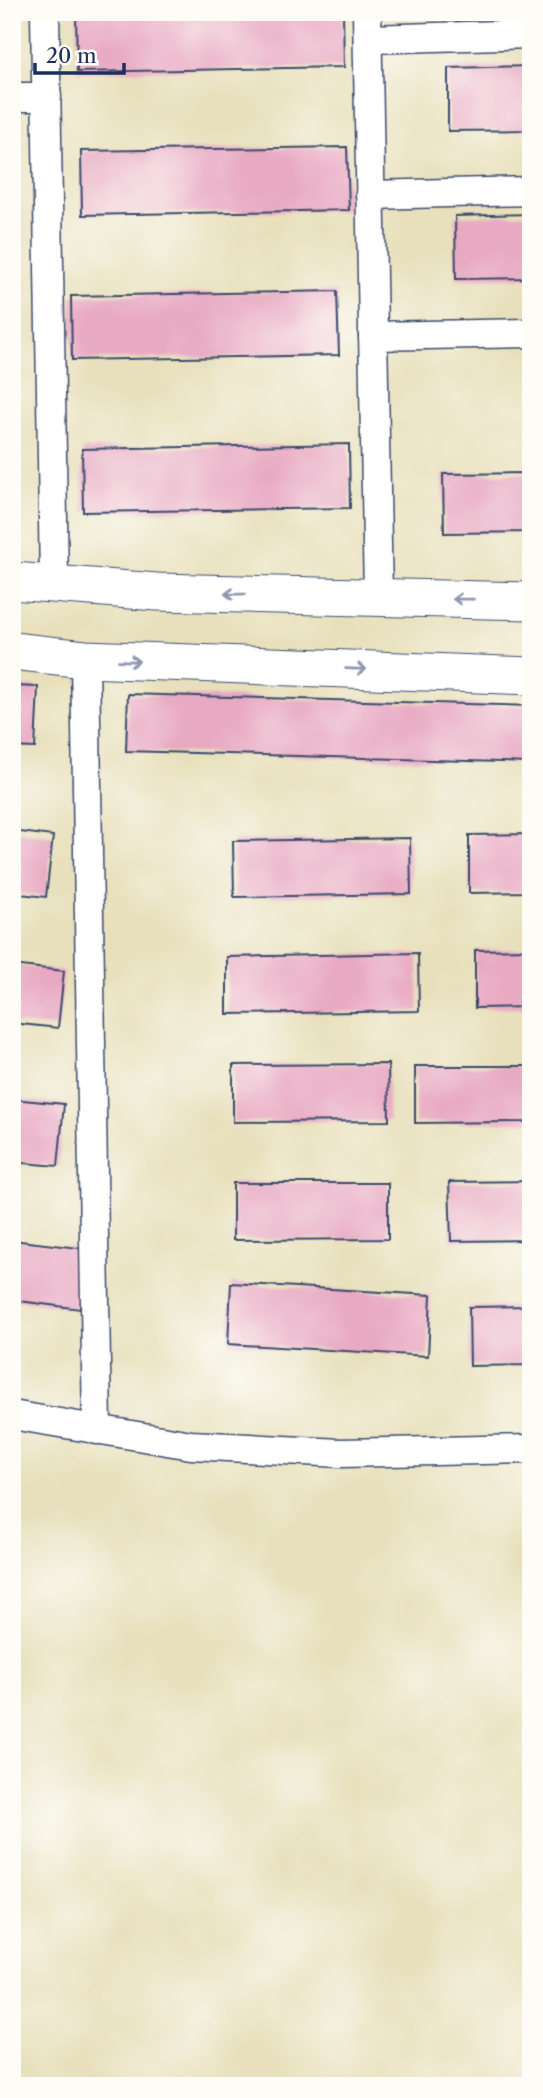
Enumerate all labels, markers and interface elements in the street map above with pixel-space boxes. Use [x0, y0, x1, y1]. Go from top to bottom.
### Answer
scale bar [35, 32, 124, 76]
text: 20 m [46, 43, 97, 68]
one-way arrow [224, 587, 247, 601]
one-way arrow [451, 592, 474, 606]
one-way arrow [117, 654, 140, 668]
one-way arrow [345, 663, 368, 676]

